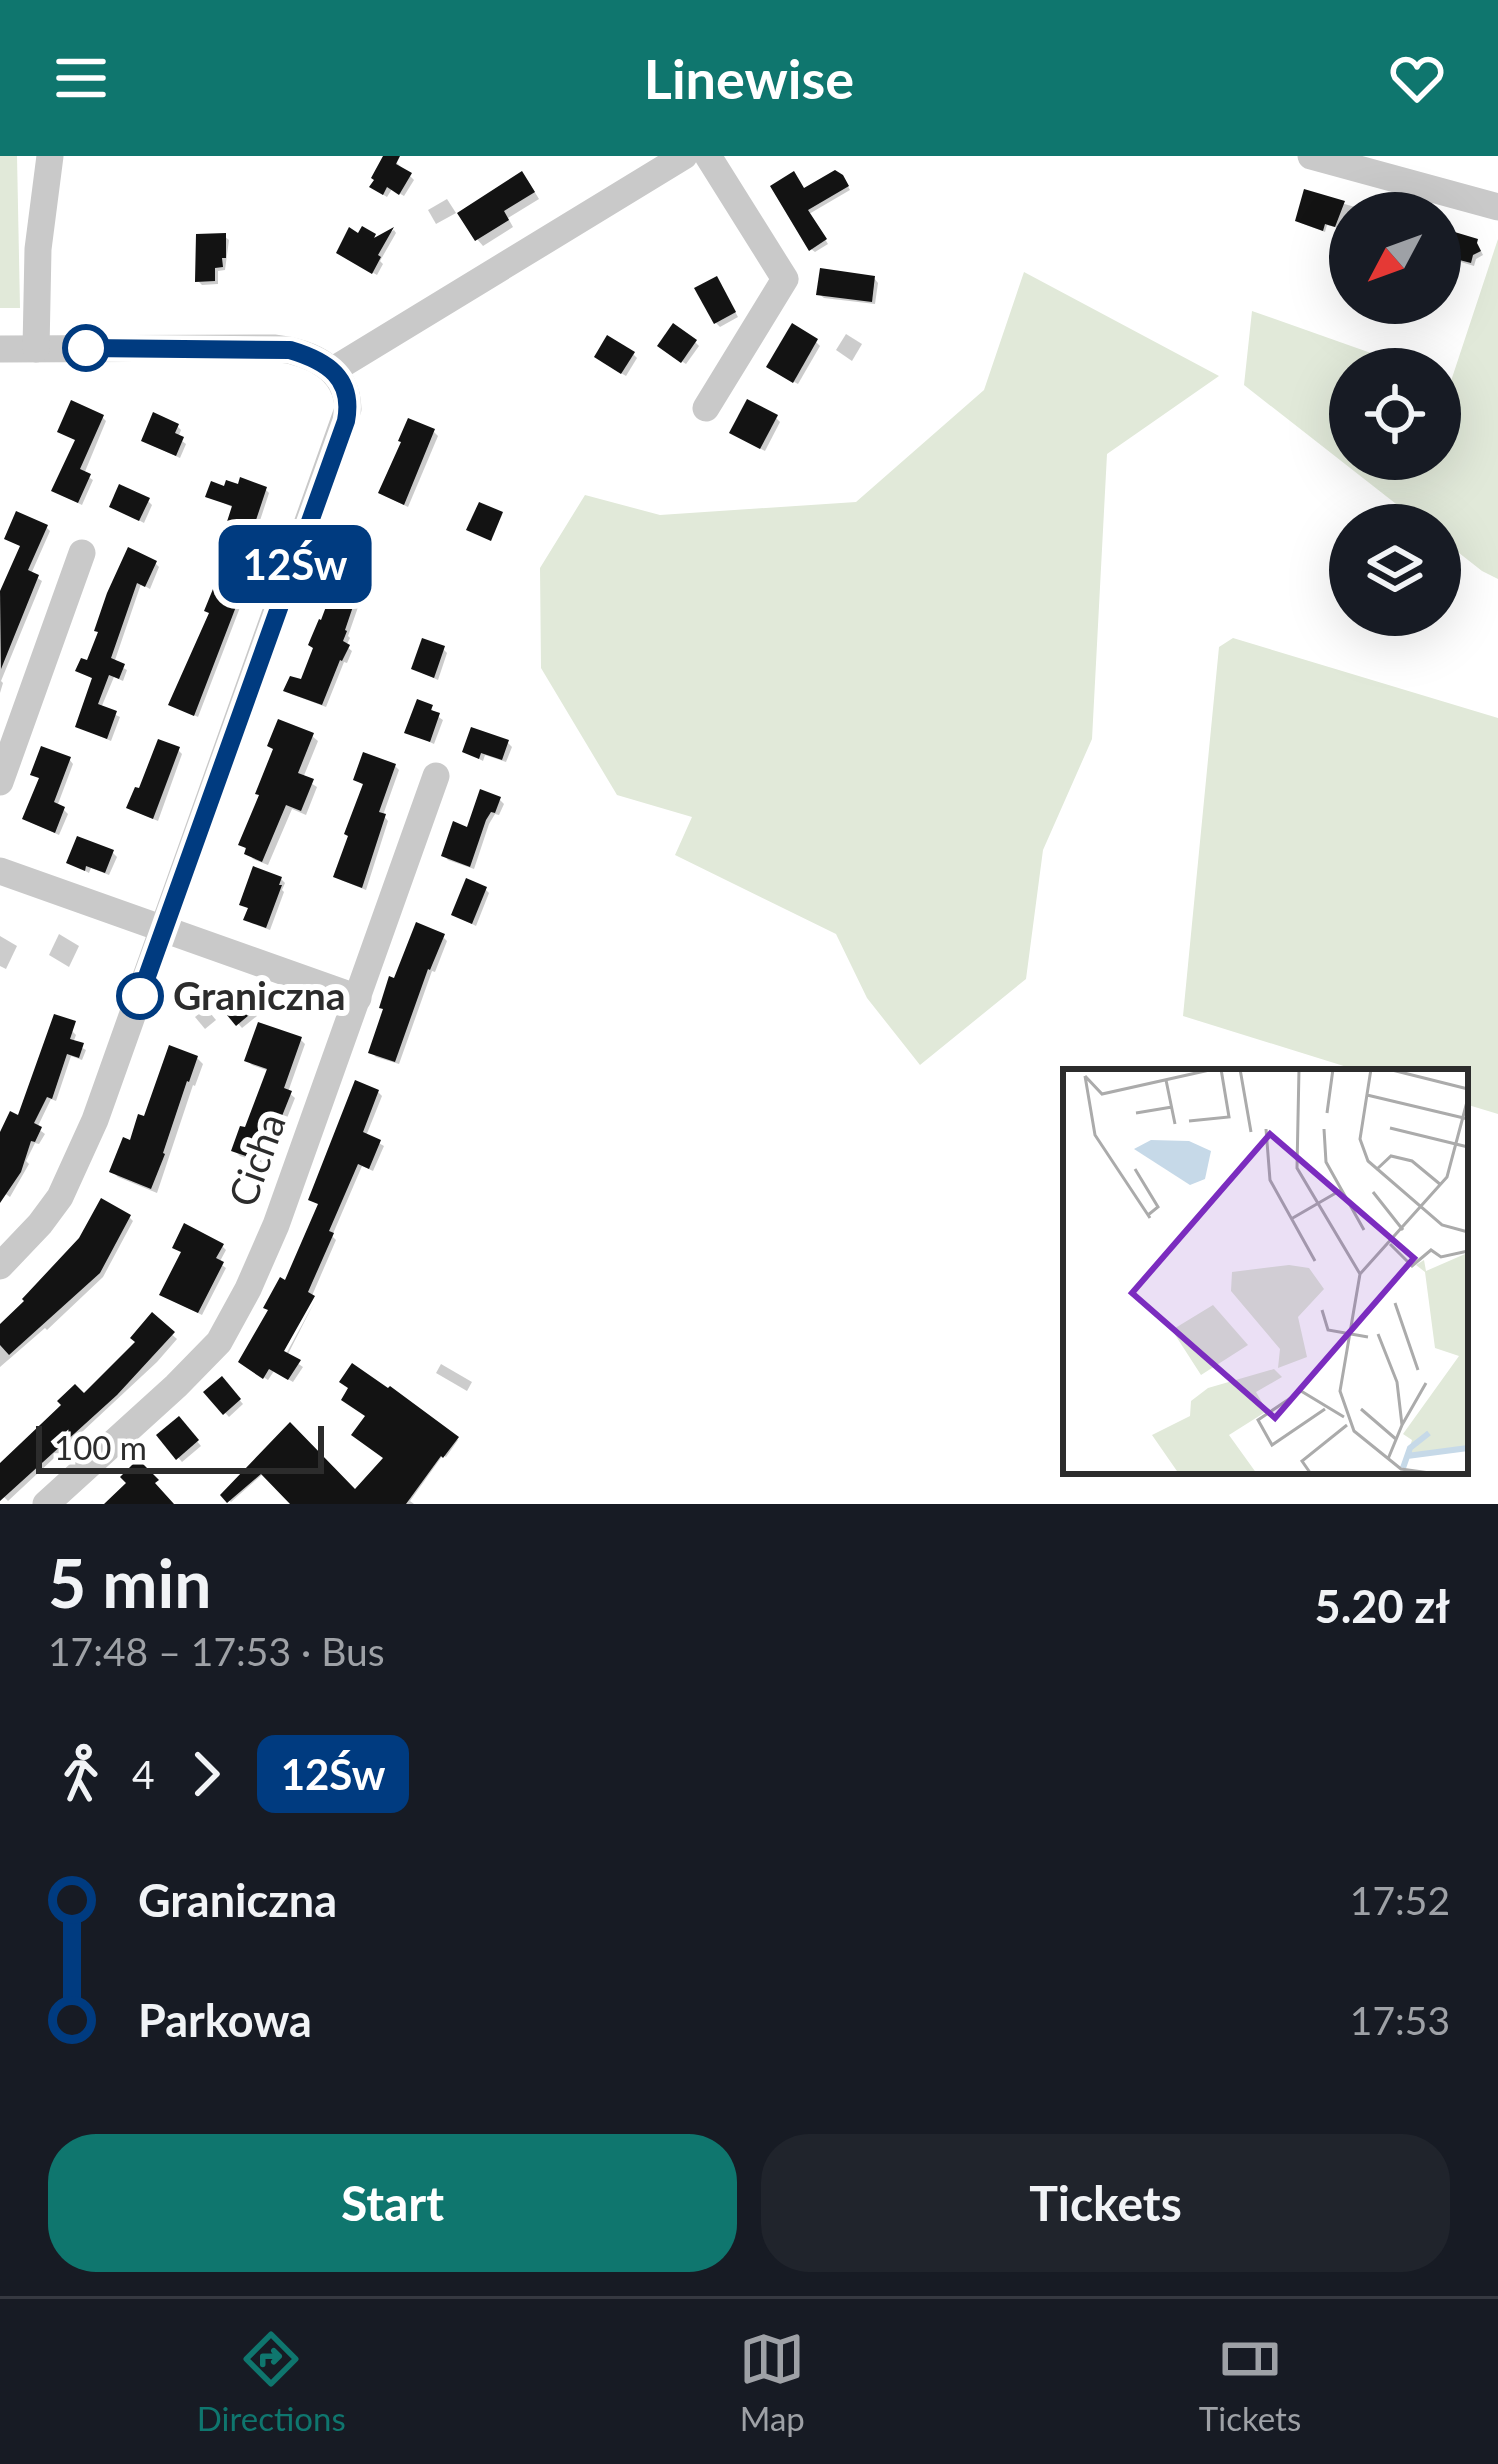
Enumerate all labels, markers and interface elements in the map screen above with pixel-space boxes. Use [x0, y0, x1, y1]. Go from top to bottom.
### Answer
icon: menu [48, 45, 114, 111]
icon: heart [1384, 45, 1450, 111]
text: Linewise [644, 46, 854, 111]
north arrow [1329, 192, 1461, 324]
map controls [1329, 192, 1461, 636]
unlabelled marker [64, 326, 108, 370]
button: locate [1329, 348, 1461, 480]
button: layers [1329, 504, 1461, 636]
line badge: 12Św [211, 525, 379, 603]
text: 12Św [243, 539, 347, 589]
place label: Graniczna [173, 972, 346, 1018]
marker: Graniczna [118, 974, 162, 1018]
inset map [1063, 1069, 1468, 1474]
street label: Cicha [218, 1107, 294, 1212]
scale bar [36, 1420, 324, 1473]
text: 100 m [54, 1427, 147, 1467]
text: 5 min [48, 1543, 212, 1622]
text: 5.20 zł [1315, 1579, 1450, 1633]
text: 17:48 – 17:53 · Bus [48, 1628, 385, 1674]
icon: walk [48, 1741, 114, 1807]
icon: forward [173, 1741, 239, 1807]
text: 12Św [281, 1749, 385, 1799]
text: 4 [132, 1751, 155, 1797]
text: Graniczna [138, 1873, 337, 1927]
text: 17:52 [1350, 1877, 1450, 1923]
text: Parkowa [138, 1993, 312, 2047]
text: 17:53 [1350, 1997, 1450, 2043]
button: Start [48, 2134, 737, 2272]
button: Tickets [761, 2134, 1450, 2272]
tab: Directions [197, 2326, 346, 2438]
tab: Map [739, 2326, 805, 2438]
tab: Tickets [1199, 2326, 1301, 2438]

